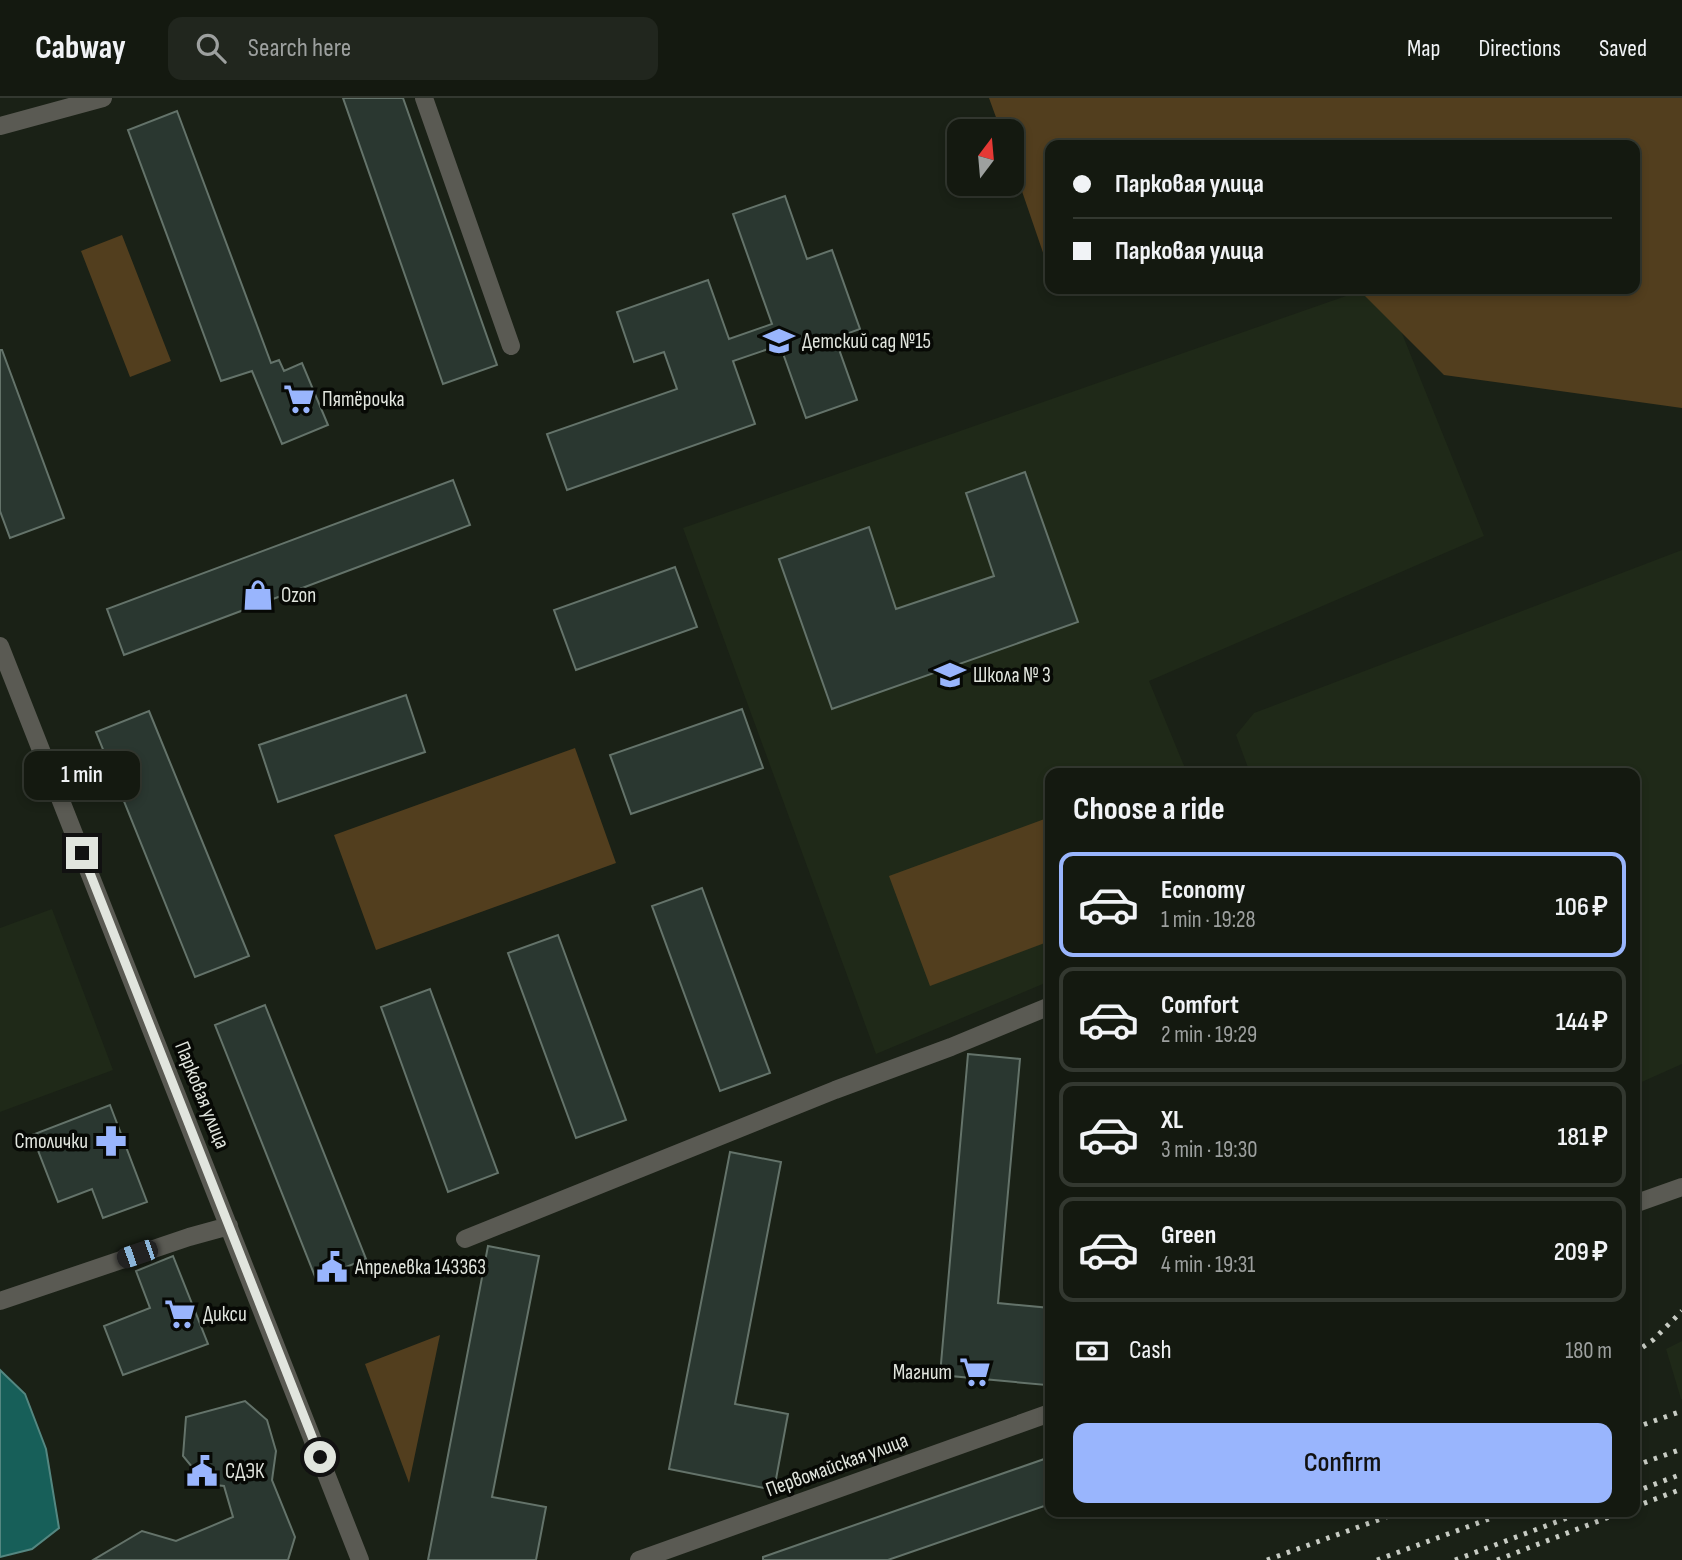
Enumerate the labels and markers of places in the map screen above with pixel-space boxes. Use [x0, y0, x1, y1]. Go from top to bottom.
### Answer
school or university icon: Детский сад №15 [762, 324, 796, 358]
place label: Детский сад №15 [802, 329, 931, 354]
supermarket icon: Пятёрочка [282, 382, 316, 416]
place label: Пятёрочка [322, 387, 405, 412]
shop icon: Ozon [241, 578, 275, 612]
place label: Ozon [281, 583, 316, 608]
school or university icon: Школа № 3 [933, 658, 967, 692]
place label: Школа № 3 [973, 663, 1051, 688]
pharmacy icon: Столички [94, 1124, 128, 1158]
place label: Столички [15, 1129, 88, 1154]
public building icon: Апрелевка 143363 [315, 1250, 349, 1284]
place label: Апрелевка 143363 [354, 1255, 486, 1280]
supermarket icon: Дикси [163, 1297, 197, 1331]
place label: Дикси [203, 1302, 247, 1327]
supermarket icon: Магнит [958, 1355, 992, 1389]
place label: Магнит [893, 1360, 952, 1385]
public building icon: СДЭК [185, 1454, 219, 1488]
place label: СДЭК [225, 1459, 265, 1484]

